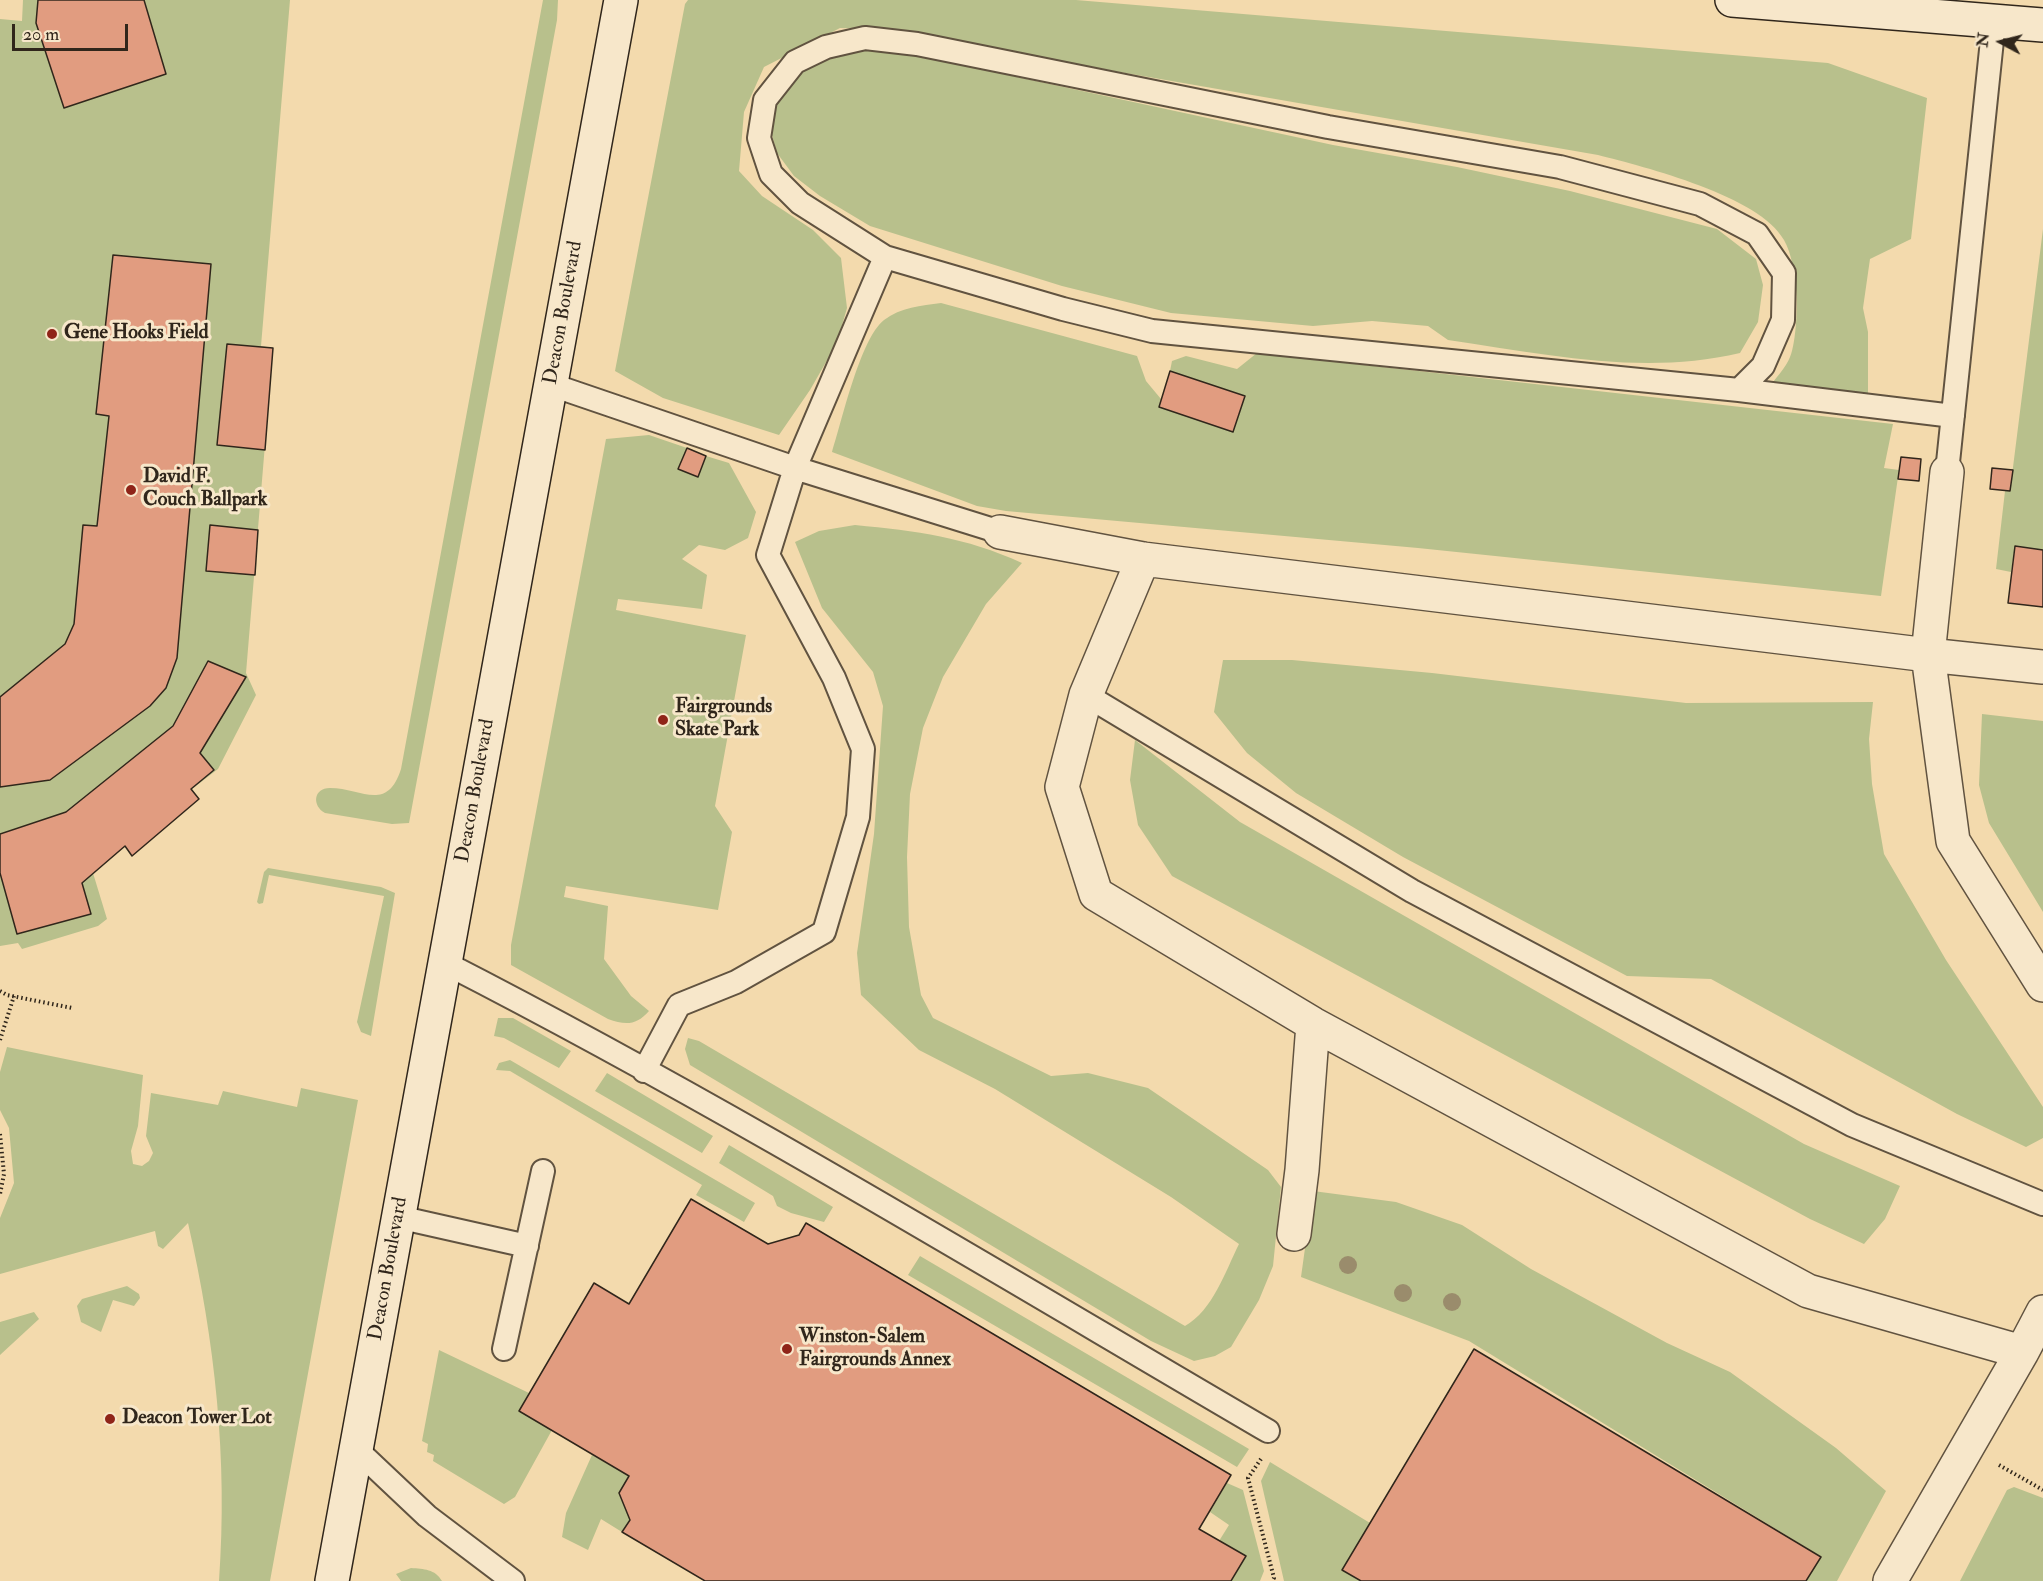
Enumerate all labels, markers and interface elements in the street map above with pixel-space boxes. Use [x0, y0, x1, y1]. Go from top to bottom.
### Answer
scale bar [15, 12, 130, 50]
north arrow [1971, 12, 2031, 72]
text: 20 m [23, 23, 59, 46]
text: N [1972, 31, 1994, 48]
street label: Deacon Boulevard [540, 239, 588, 387]
place label: Gene Hooks Field [64, 322, 209, 346]
marker: Gene Hooks Field [45, 327, 59, 341]
place label: David F. Couch Ballpark [143, 466, 267, 513]
marker: David F. Couch Ballpark [124, 483, 138, 497]
place label: Fairgrounds Skate Park [675, 696, 772, 743]
marker: Fairgrounds Skate Park [656, 713, 670, 727]
street label: Deacon Boulevard [452, 717, 500, 865]
street label: Deacon Boulevard [365, 1195, 413, 1343]
place label: Winston-Salem Fairgrounds Annex [799, 1326, 951, 1373]
marker: Winston-Salem Fairgrounds Annex [780, 1342, 794, 1356]
place label: Deacon Tower Lot [122, 1407, 272, 1431]
marker: Deacon Tower Lot [103, 1412, 117, 1426]

